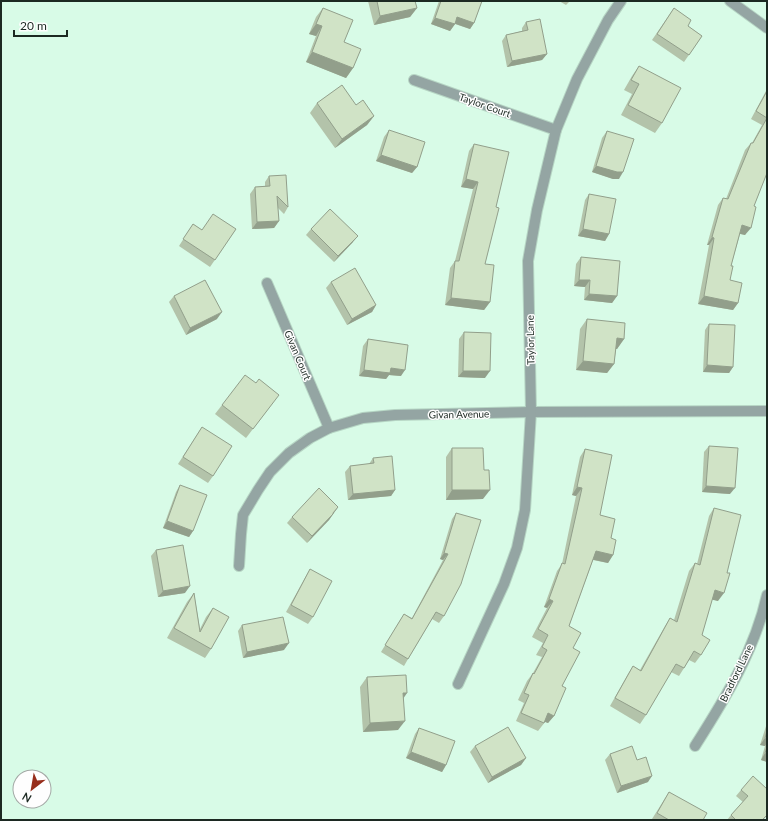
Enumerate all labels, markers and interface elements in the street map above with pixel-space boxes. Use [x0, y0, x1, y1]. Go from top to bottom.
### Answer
scale bar [14, 12, 67, 38]
text: 20 m [20, 18, 47, 33]
street label: Taylor Court [458, 91, 513, 120]
street label: Taylor Lane [524, 315, 536, 365]
street label: Givan Court [282, 328, 314, 382]
street label: Givan Avenue [429, 407, 489, 421]
street label: Bradford Lane [717, 642, 755, 704]
north arrow [12, 769, 52, 809]
text: N [20, 790, 34, 806]

